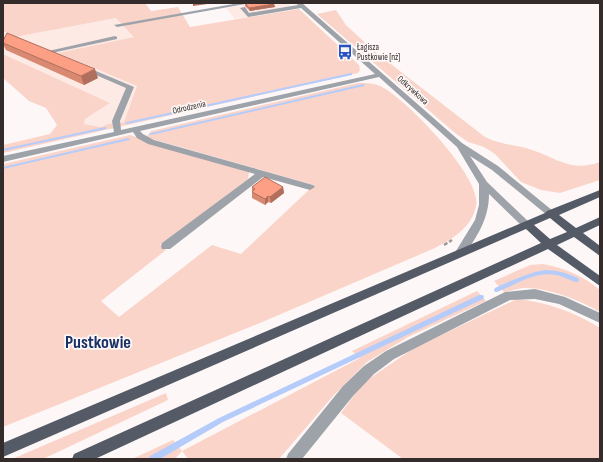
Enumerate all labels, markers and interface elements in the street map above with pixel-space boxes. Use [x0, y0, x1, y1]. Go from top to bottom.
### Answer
place label: Łagisza Pustkowie [nż] [356, 42, 400, 63]
bus stop icon: Łagisza Pustkowie [nż] [336, 43, 354, 61]
street label: Odkrywkowa [395, 73, 431, 107]
street label: Odrodzenia [171, 98, 207, 117]
district label: Pustkowie [65, 332, 131, 353]

